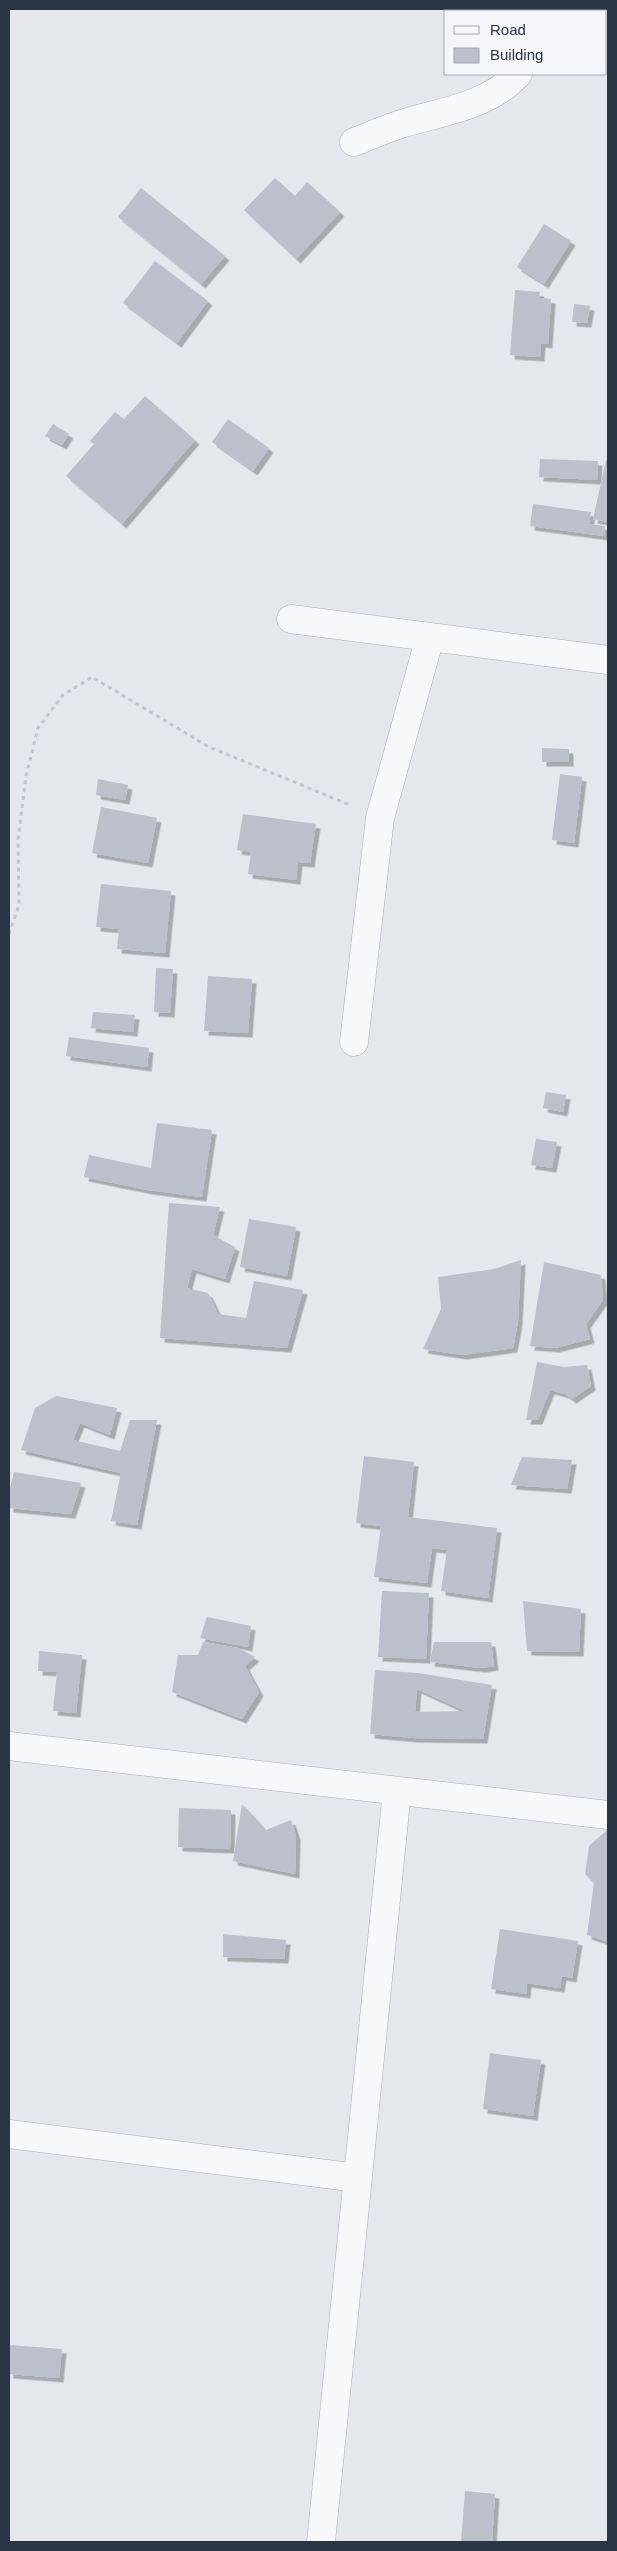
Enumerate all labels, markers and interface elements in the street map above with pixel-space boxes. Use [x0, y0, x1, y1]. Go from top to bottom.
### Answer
legend [444, 10, 607, 75]
text: Road [490, 21, 526, 38]
text: Building [490, 46, 543, 63]

